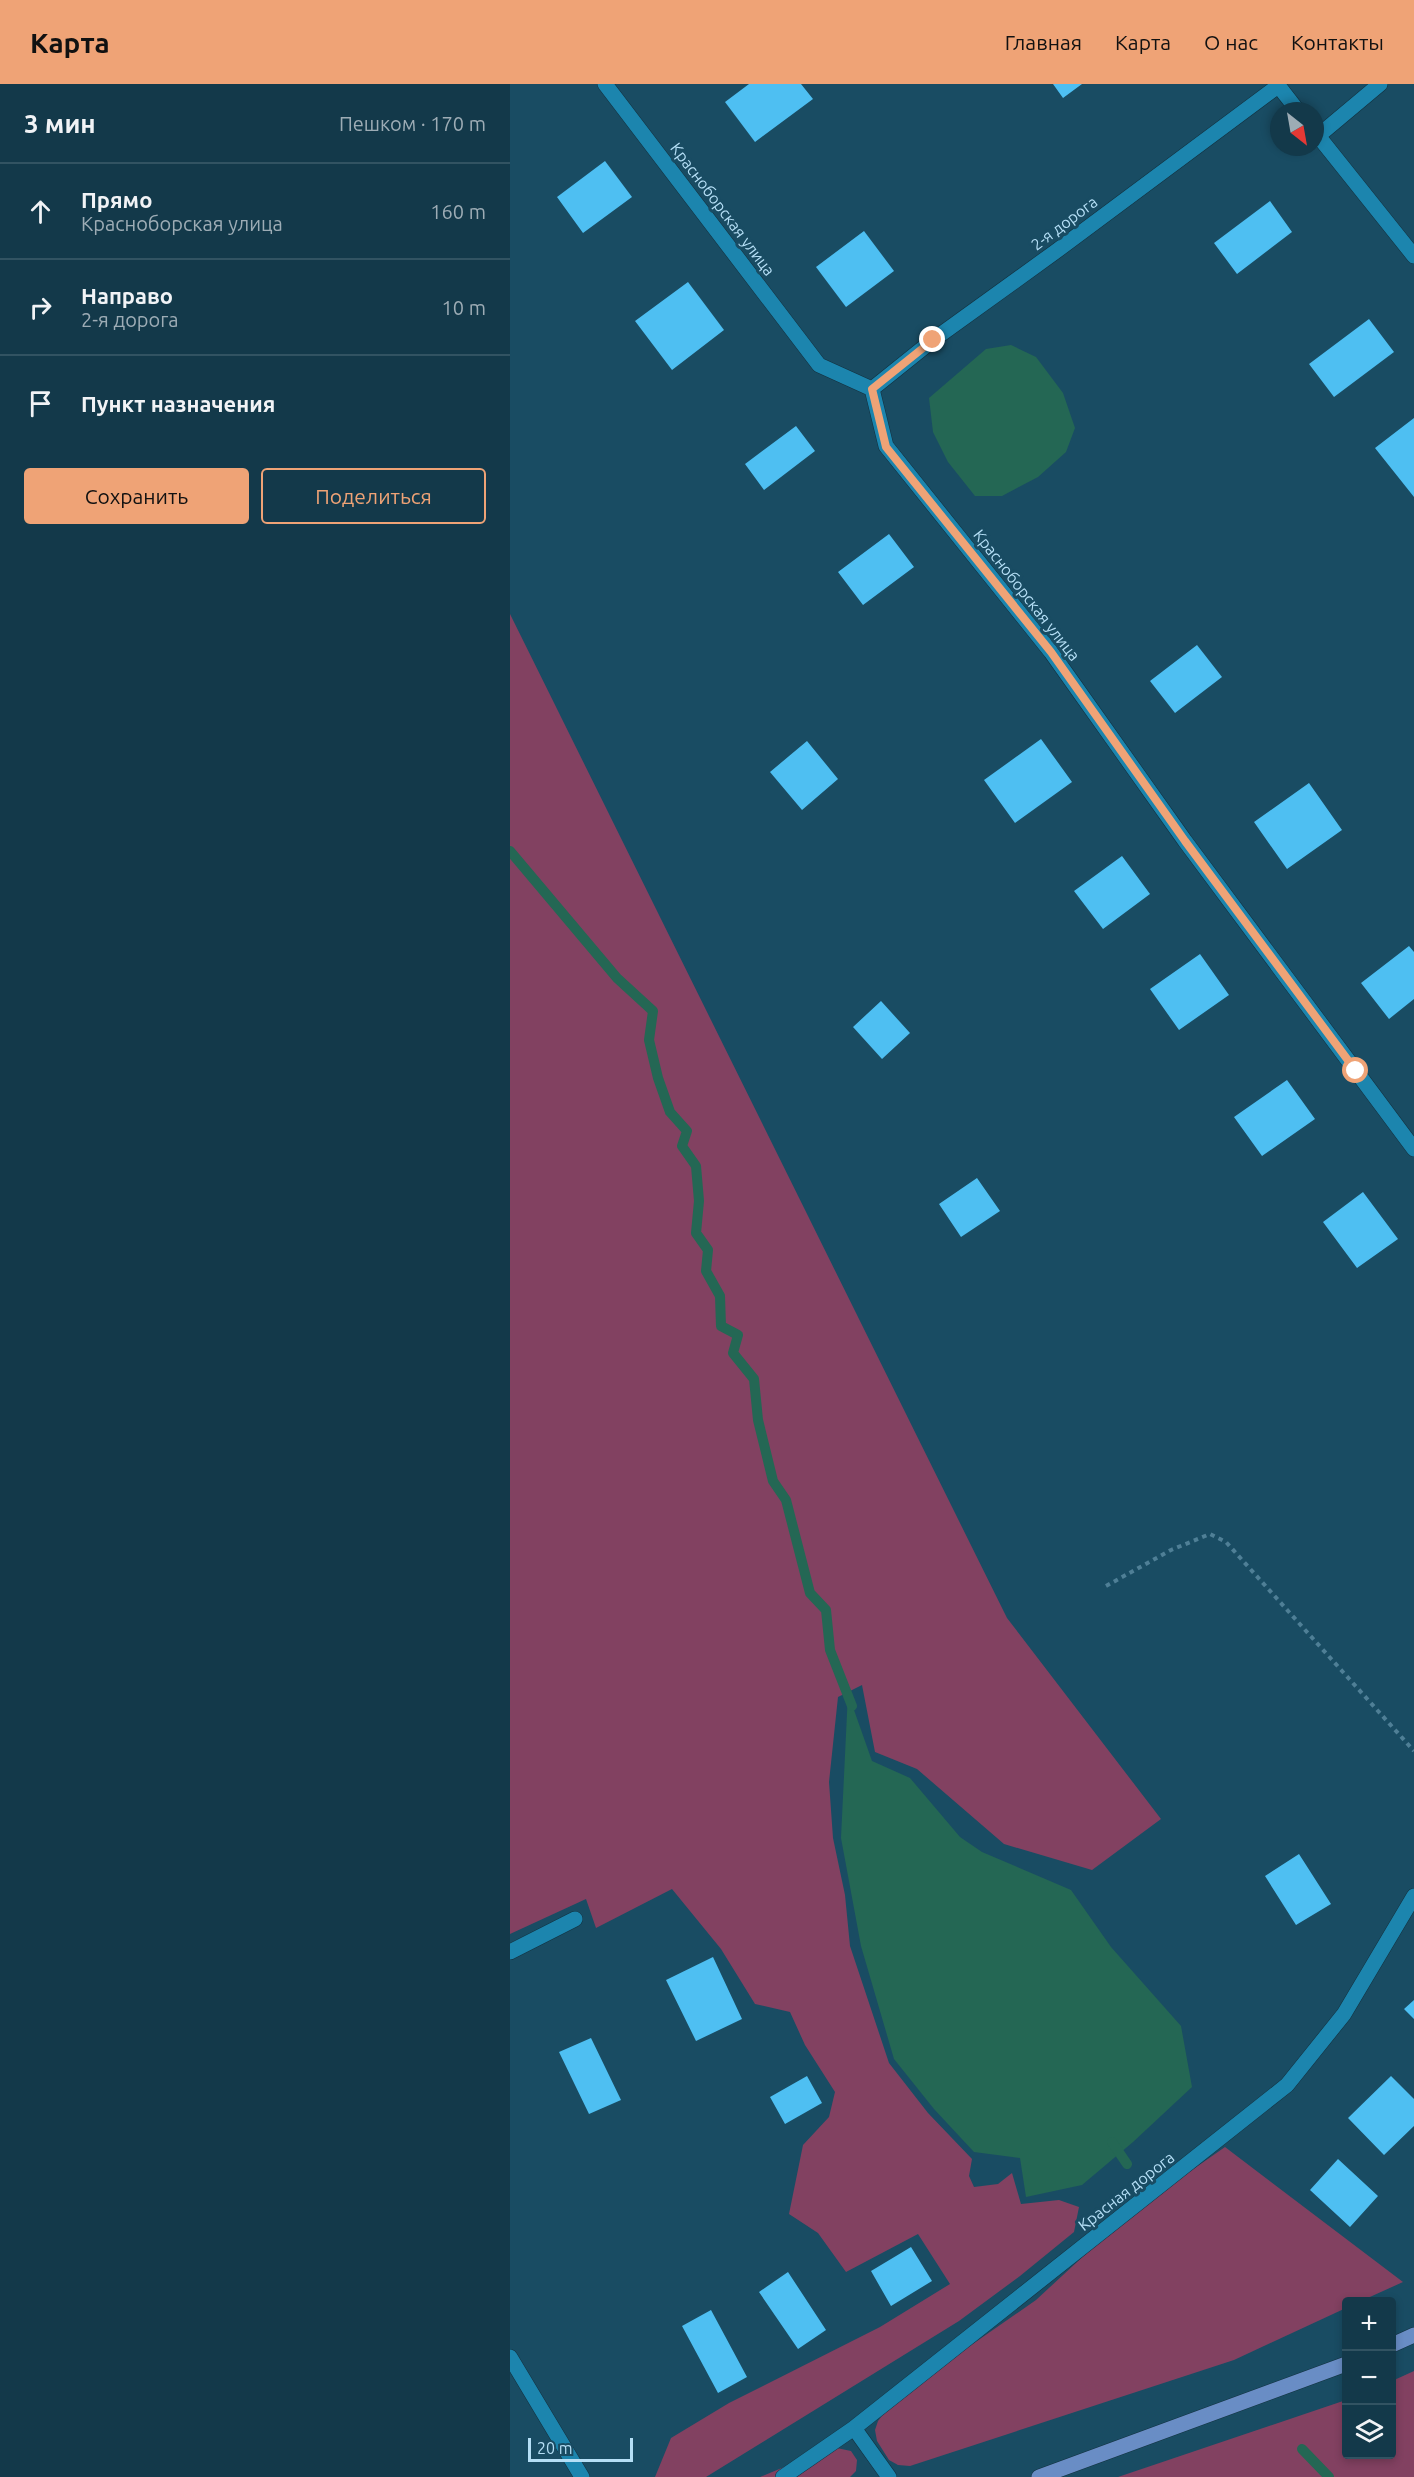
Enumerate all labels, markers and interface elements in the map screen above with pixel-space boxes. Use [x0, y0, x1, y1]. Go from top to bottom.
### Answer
text: Карта [30, 27, 110, 58]
text: Главная [1005, 30, 1082, 54]
text: Карта [1115, 30, 1171, 54]
text: О нас [1204, 30, 1258, 54]
text: Контакты [1291, 30, 1384, 54]
north arrow [1270, 102, 1324, 156]
text: 3 мин [24, 109, 96, 138]
text: Пешком · 170 m [339, 112, 486, 135]
street label: Красноборская улица [667, 139, 779, 279]
text: Прямо [81, 187, 152, 212]
street label: 2-я дорога [1027, 192, 1101, 254]
icon: ahead [24, 195, 57, 228]
text: 160 m [430, 200, 486, 223]
text: Красноборская улица [81, 212, 283, 235]
text: Направо [81, 283, 173, 308]
icon: right [24, 291, 57, 324]
text: 10 m [442, 296, 486, 319]
text: 2-я дорога [81, 308, 179, 331]
route end [919, 326, 945, 352]
icon: arrive [24, 387, 57, 420]
text: Пункт назначения [81, 391, 275, 416]
button: Сохранить [24, 468, 249, 524]
button: Поделиться [261, 468, 486, 524]
street label: Красноборская улица [970, 526, 1084, 664]
route start [1342, 1057, 1368, 1083]
street label: Красная дорога [1074, 2148, 1178, 2234]
map controls [1342, 2297, 1396, 2459]
button: + [1342, 2297, 1396, 2351]
button: − [1342, 2351, 1396, 2405]
button: layers [1342, 2405, 1396, 2459]
scale bar [528, 2435, 633, 2462]
text: 20 m [537, 2439, 573, 2457]

